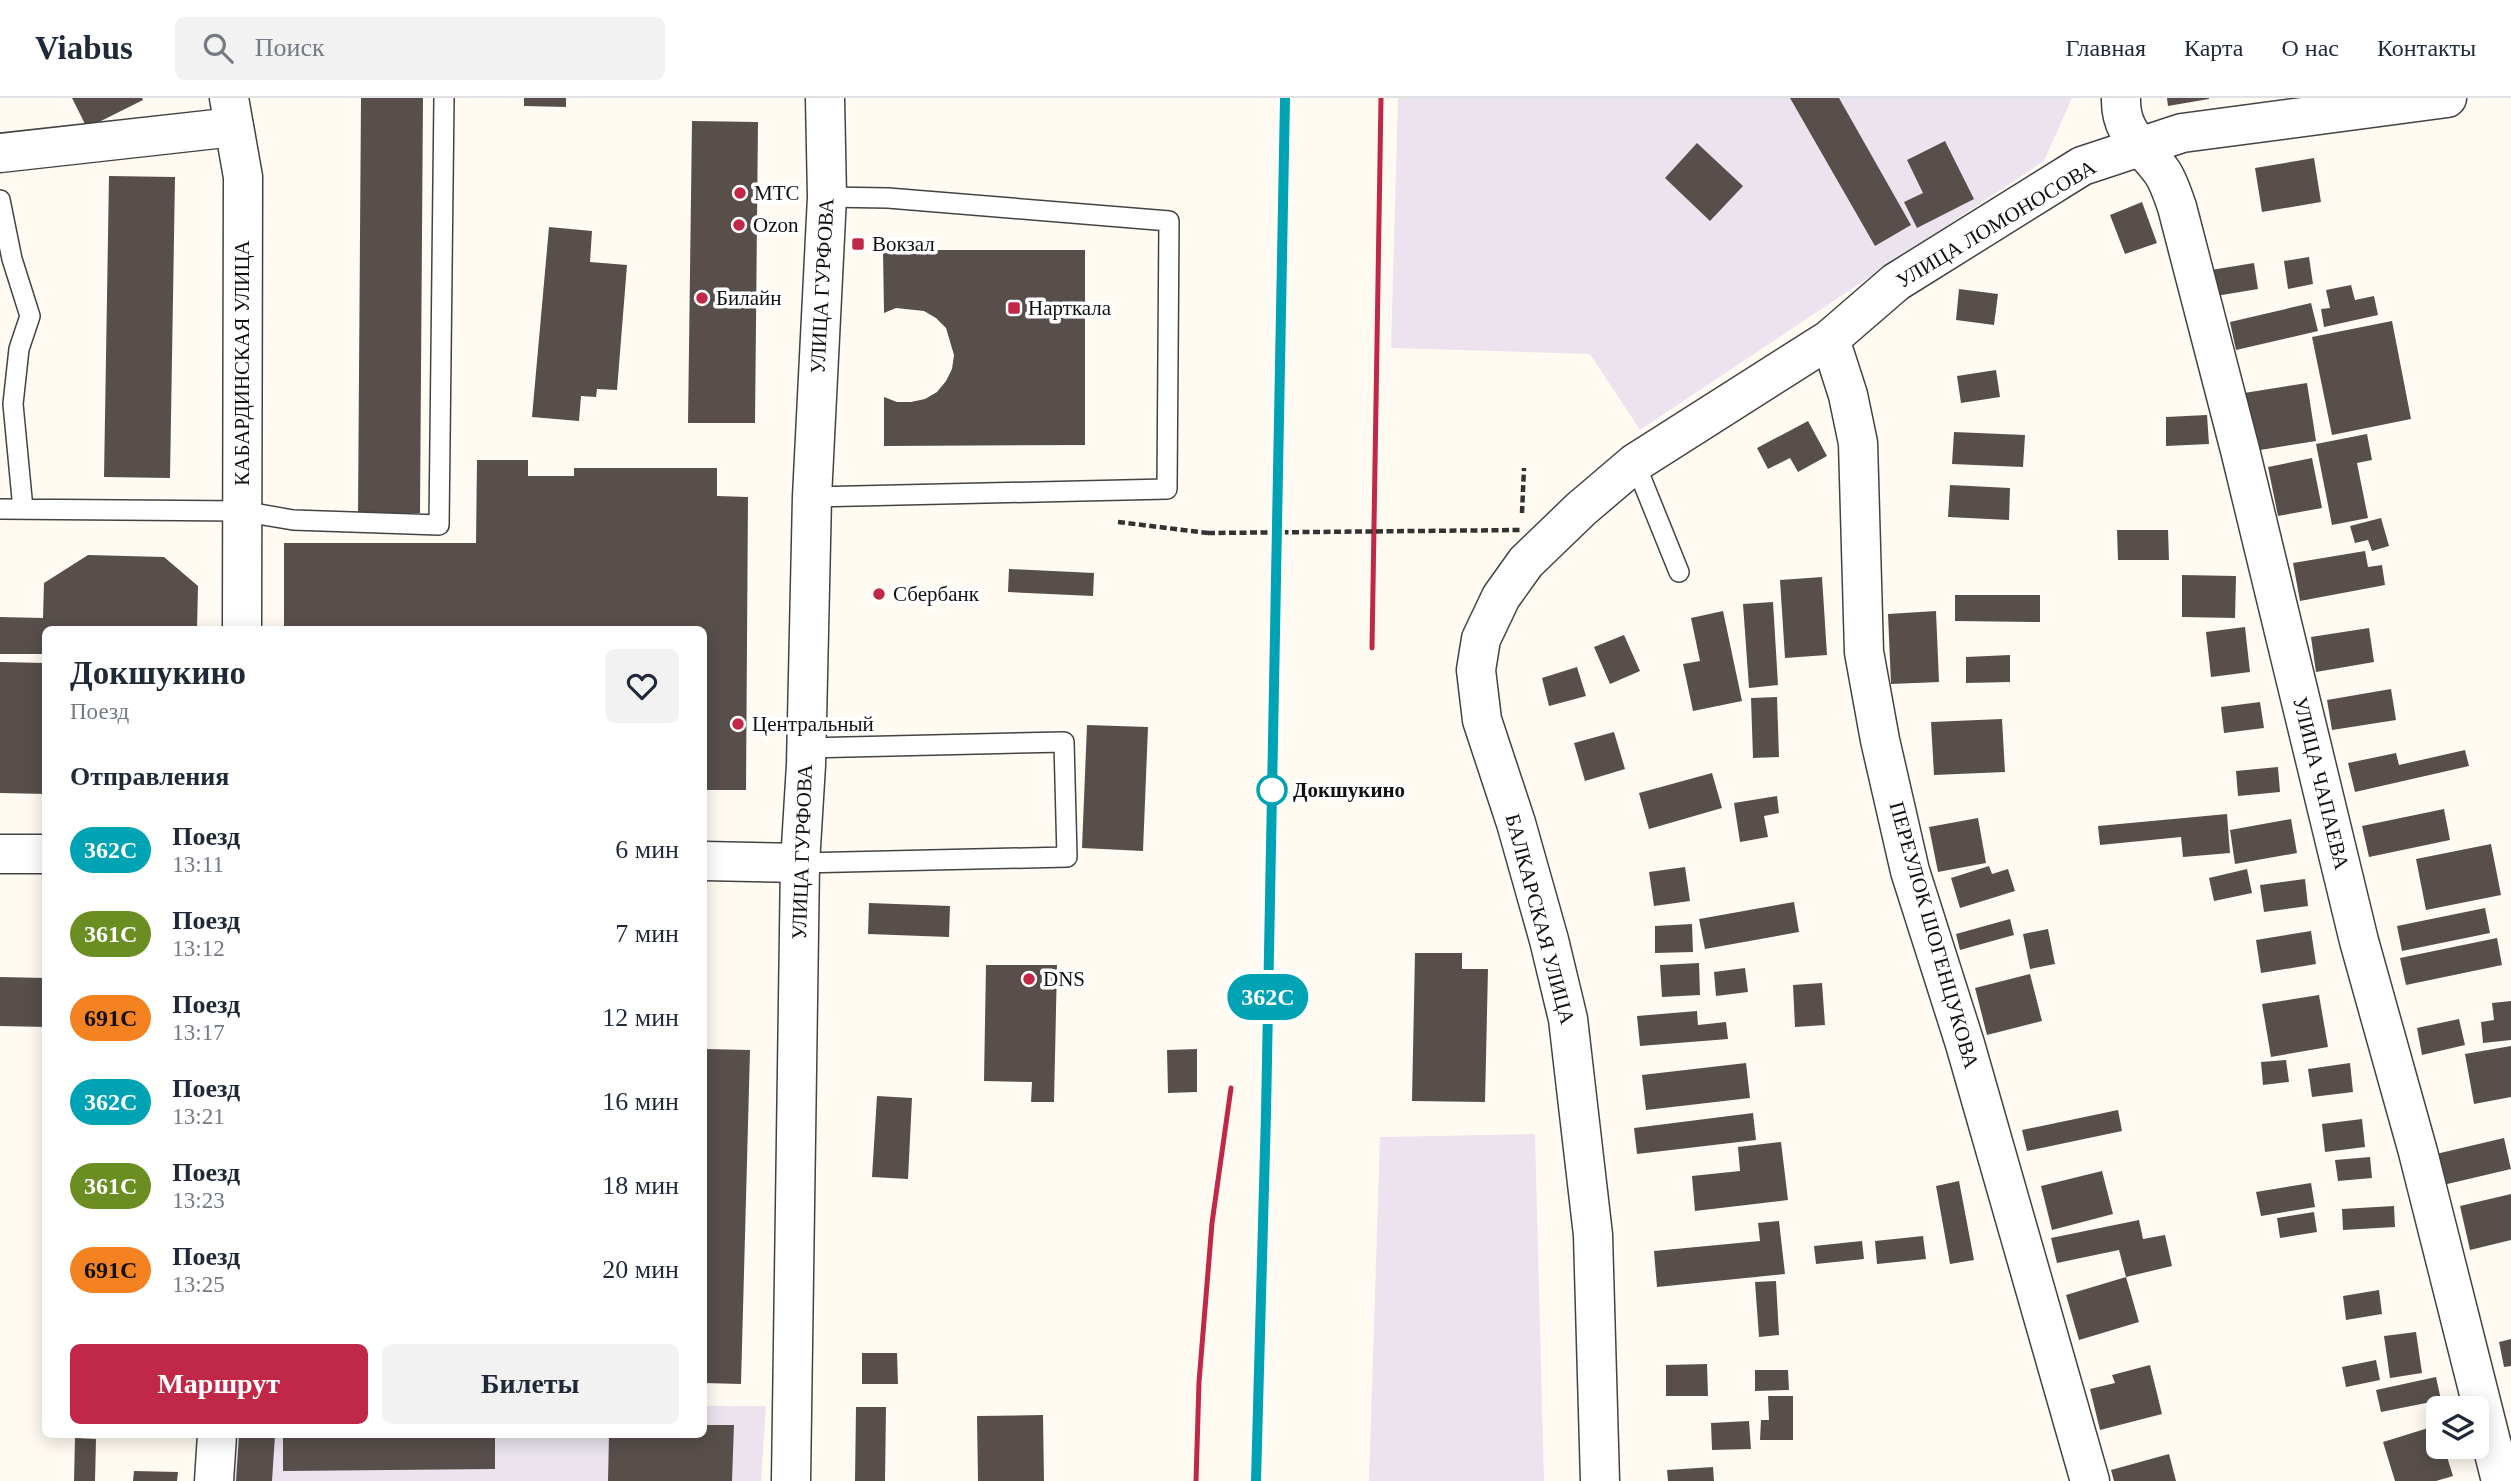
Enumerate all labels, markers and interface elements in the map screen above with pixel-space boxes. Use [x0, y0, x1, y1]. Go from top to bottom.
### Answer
search box [175, 17, 665, 80]
icon: search [199, 29, 237, 67]
text: Viabus [35, 30, 133, 66]
text: Поиск [255, 33, 325, 62]
text: Главная [2065, 35, 2146, 61]
text: Карта [2184, 35, 2243, 61]
text: О нас [2281, 35, 2339, 61]
text: Контакты [2377, 35, 2476, 61]
street label: УЛИЦА ЛОМОНОСОВА [1892, 154, 2101, 293]
place label: МТС [754, 181, 800, 205]
marker: МТС [732, 185, 748, 201]
street label: УЛИЦА ГУРФОВА [805, 197, 839, 374]
place label: Ozon [753, 213, 799, 237]
marker: Ozon [731, 217, 747, 233]
place label: Вокзал [872, 232, 935, 256]
marker: Вокзал [850, 236, 866, 252]
street label: КАБАРДИНСКАЯ УЛИЦА [230, 239, 254, 486]
place label: Билайн [716, 286, 782, 310]
marker: Билайн [694, 290, 710, 306]
place label: Нарткала [1028, 296, 1112, 320]
marker: Нарткала [1006, 300, 1022, 316]
place label: Сбербанк [893, 582, 980, 606]
marker: Сбербанк [871, 586, 887, 602]
button: heart [605, 649, 679, 723]
text: Докшукино [70, 655, 246, 691]
street label: УЛИЦА ЧАПАЕВА [2288, 694, 2354, 873]
text: Поезд [70, 699, 129, 724]
place label: Центральный [752, 712, 874, 736]
marker: Центральный [730, 716, 746, 732]
text: Отправления [70, 762, 229, 791]
street label: УЛИЦА ГУРФОВА [787, 763, 817, 940]
marker: Докшукино [1257, 775, 1287, 805]
place label: Докшукино [1293, 778, 1405, 802]
street label: ПЕРЕУЛОК ШОГЕНЦУКОВА [1884, 799, 1984, 1072]
street label: БАЛКАРСКАЯ УЛИЦА [1500, 811, 1580, 1028]
text: Поезд [172, 822, 240, 851]
text: 6 мин [615, 835, 679, 864]
text: 362С [84, 837, 137, 863]
text: 13:11 [172, 852, 224, 877]
text: Поезд [172, 906, 240, 935]
text: 7 мин [615, 919, 679, 948]
text: 361С [84, 921, 137, 947]
text: 13:12 [172, 936, 225, 961]
place label: DNS [1043, 967, 1085, 991]
marker: DNS [1021, 971, 1037, 987]
line badge: 362С [1219, 974, 1317, 1020]
text: 362С [1241, 984, 1295, 1010]
text: Поезд [172, 990, 240, 1019]
text: 12 мин [602, 1003, 679, 1032]
text: 691С [84, 1005, 137, 1031]
text: 13:17 [172, 1020, 225, 1045]
text: Поезд [172, 1074, 240, 1103]
text: 16 мин [602, 1087, 679, 1116]
text: 362С [84, 1089, 137, 1115]
text: 13:21 [172, 1104, 225, 1129]
text: Поезд [172, 1158, 240, 1187]
text: 18 мин [602, 1171, 679, 1200]
text: 361С [84, 1173, 137, 1199]
text: 13:23 [172, 1188, 225, 1213]
text: Поезд [172, 1242, 240, 1271]
text: 20 мин [602, 1255, 679, 1284]
text: 691С [84, 1257, 137, 1283]
text: 13:25 [172, 1272, 225, 1297]
button: Маршрут [70, 1344, 368, 1424]
button: Билеты [382, 1344, 679, 1424]
map controls [2426, 1396, 2489, 1459]
button: layers [2426, 1396, 2489, 1459]

